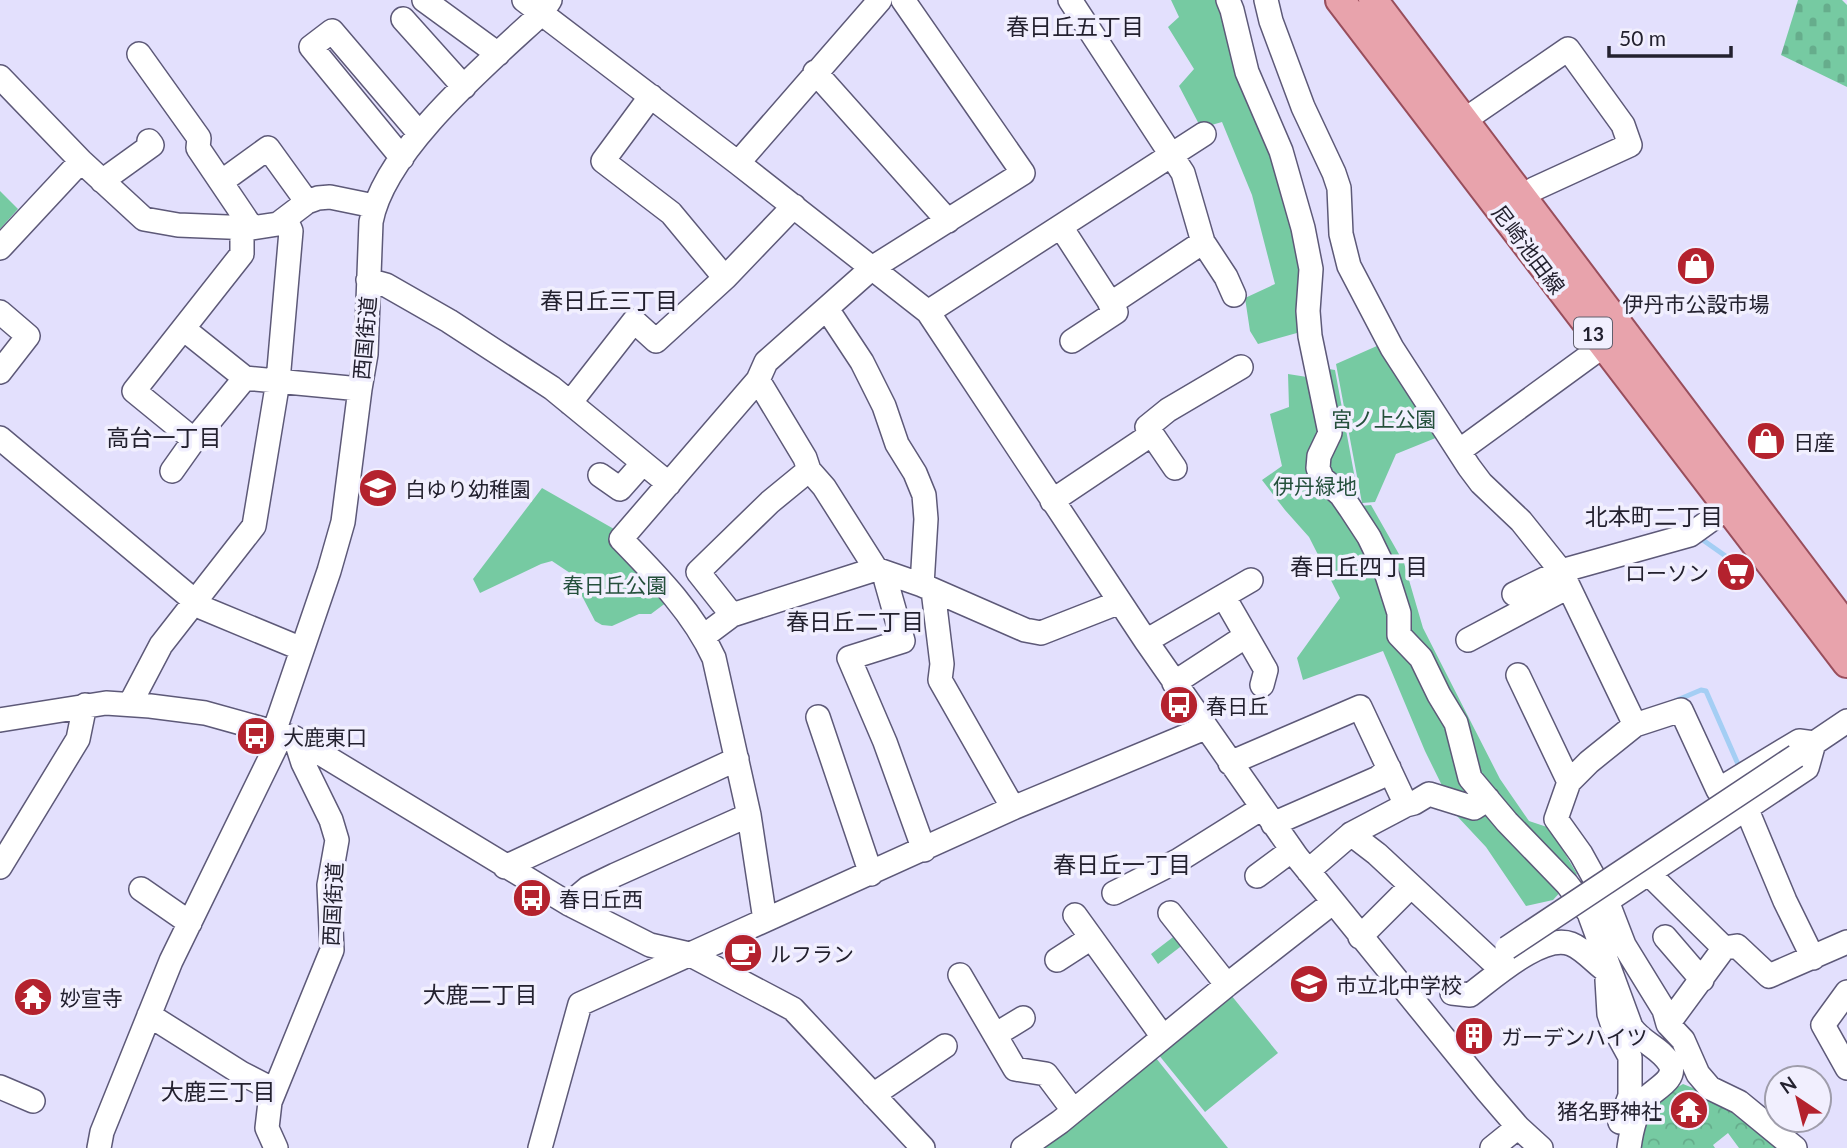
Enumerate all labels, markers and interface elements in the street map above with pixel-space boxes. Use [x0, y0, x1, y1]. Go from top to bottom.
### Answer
district label: 春日丘五丁目 [1006, 12, 1144, 40]
scale bar [1609, 14, 1731, 58]
text: 50 m [1619, 25, 1666, 50]
street label: 尼崎池田線 [1487, 200, 1571, 298]
shop icon: 伊丹市公設市場 [1675, 245, 1717, 287]
district label: 春日丘三丁目 [540, 286, 678, 314]
place label: 伊丹市公設市場 [1623, 291, 1770, 316]
street label: 西国街道 [348, 295, 380, 381]
road number: 13 [1574, 318, 1612, 348]
park label: 宮ノ上公園 [1332, 406, 1437, 431]
shop icon: 日産 [1745, 420, 1787, 462]
district label: 高台一丁目 [107, 423, 222, 451]
place label: 日産 [1793, 429, 1835, 454]
school or university icon: 白ゆり幼稚園 [357, 467, 399, 509]
park label: 伊丹緑地 [1273, 473, 1357, 498]
place label: 白ゆり幼稚園 [405, 476, 531, 501]
district label: 北本町二丁目 [1585, 502, 1723, 530]
supermarket icon: ローソン [1715, 551, 1757, 593]
district label: 春日丘四丁目 [1290, 552, 1428, 580]
place label: ローソン [1625, 560, 1709, 585]
park label: 春日丘公園 [563, 572, 668, 597]
district label: 春日丘二丁目 [786, 607, 924, 635]
bus stop icon: 春日丘 [1158, 684, 1200, 726]
place label: 春日丘 [1206, 693, 1269, 718]
bus stop icon: 大鹿東口 [235, 715, 277, 757]
place label: 大鹿東口 [283, 724, 367, 749]
district label: 春日丘一丁目 [1053, 850, 1191, 878]
street label: 西国街道 [317, 861, 347, 947]
bus stop icon: 春日丘西 [511, 877, 553, 919]
place label: 春日丘西 [559, 886, 643, 911]
cafe icon: ルフラン [722, 932, 764, 974]
place label: ルフラン [770, 941, 854, 966]
school or university icon: 市立北中学校 [1288, 963, 1330, 1005]
place label: 市立北中学校 [1336, 972, 1462, 997]
temple icon: 妙宣寺 [12, 976, 54, 1018]
district label: 大鹿二丁目 [423, 980, 538, 1008]
place label: 妙宣寺 [60, 985, 123, 1010]
building icon: ガーデンハイツ [1453, 1015, 1495, 1057]
place label: ガーデンハイツ [1501, 1024, 1648, 1049]
north arrow [1763, 1064, 1833, 1134]
text: N [1775, 1071, 1801, 1098]
district label: 大鹿三丁目 [161, 1077, 276, 1105]
temple icon: 猪名野神社 [1668, 1089, 1710, 1131]
place label: 猪名野神社 [1557, 1098, 1662, 1123]

